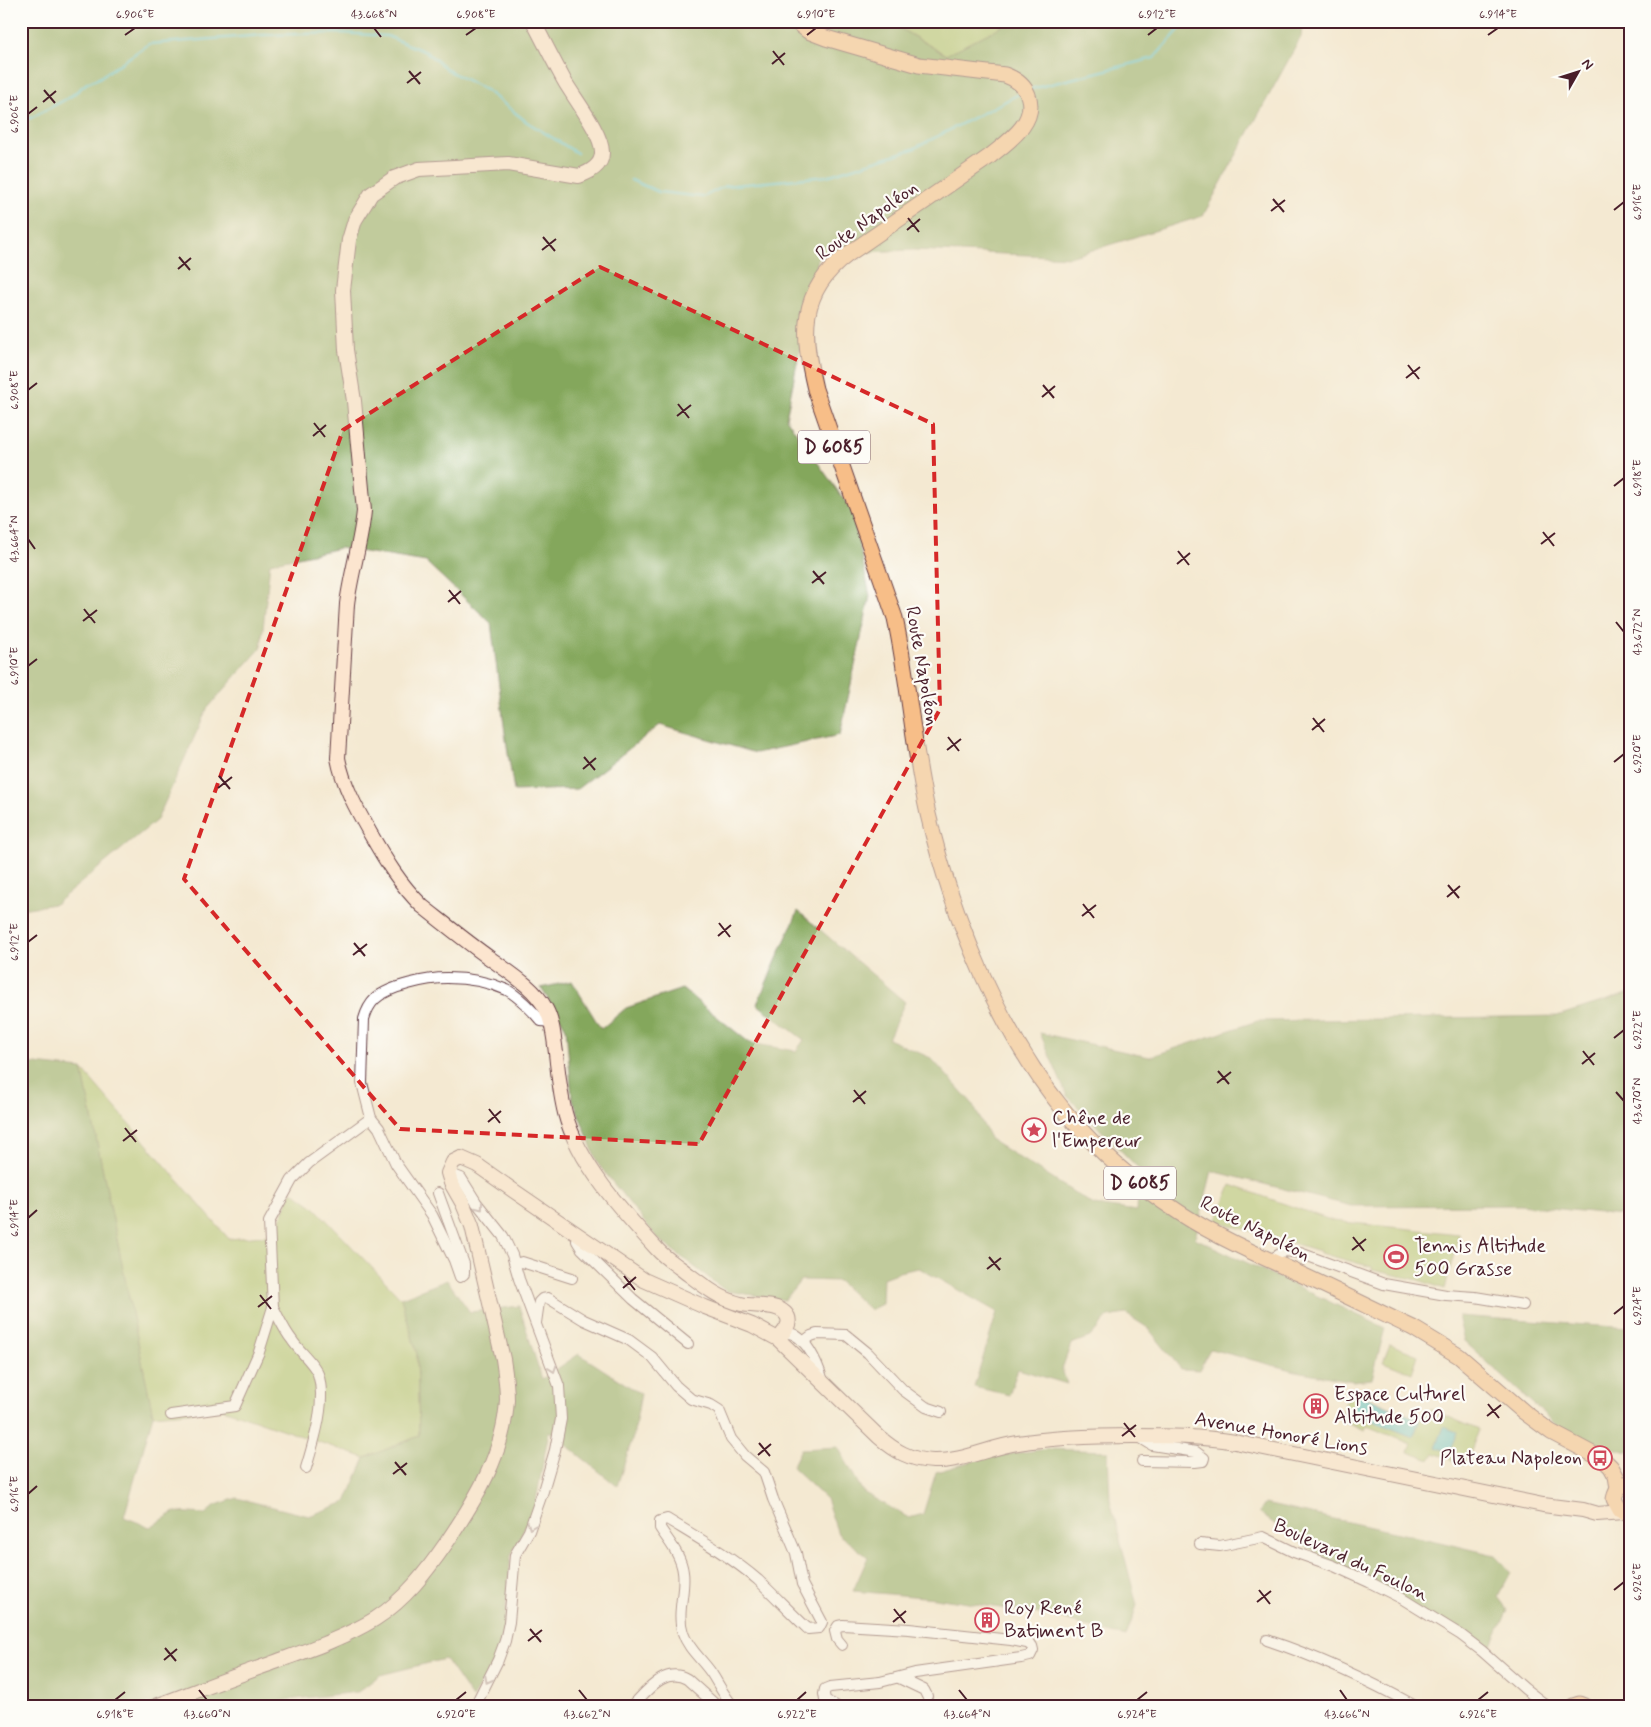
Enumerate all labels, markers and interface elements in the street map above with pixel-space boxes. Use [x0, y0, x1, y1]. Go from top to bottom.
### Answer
text: 6.906°E [116, 7, 154, 23]
text: 43.668°N [351, 7, 397, 23]
text: 6.908°E [456, 7, 496, 23]
text: 6.910°E [797, 7, 835, 23]
text: 6.912°E [1138, 7, 1176, 23]
text: 6.914°E [1479, 7, 1517, 23]
north arrow [1554, 48, 1604, 98]
text: N [1577, 55, 1597, 74]
text: 6.906°E [7, 95, 23, 133]
street label: Route Napoléon [810, 175, 924, 267]
text: 6.916°E [1630, 184, 1646, 220]
text: 6.908°E [7, 370, 23, 410]
road number: D 6085 [798, 431, 870, 464]
text: 6.918°E [1630, 459, 1646, 497]
text: 43.664°N [7, 516, 23, 562]
street label: Route Napoléon [898, 604, 946, 728]
text: 43.672°N [1630, 609, 1646, 655]
text: 6.910°E [7, 647, 23, 685]
text: 6.920°E [1630, 734, 1646, 774]
text: 6.912°E [7, 923, 23, 961]
text: 6.922°E [1630, 1010, 1646, 1050]
text: 43.670°N [1630, 1078, 1646, 1124]
place label: Chêne de l'Empereur [1052, 1105, 1142, 1155]
place icon: Chêne de l'Empereur [1021, 1117, 1047, 1143]
road number: D 6085 [1104, 1166, 1176, 1200]
street label: Route Napoléon [1195, 1190, 1315, 1268]
text: 6.914°E [7, 1199, 23, 1237]
one-way arrow [475, 1201, 483, 1210]
place label: Tennis Altitude 500 Grasse [1414, 1233, 1546, 1283]
sports icon: Tennis Altitude 500 Grasse [1383, 1244, 1409, 1270]
text: 6.924°E [1630, 1286, 1646, 1326]
one-way arrow [547, 1364, 557, 1372]
place label: Espace Culturel Altitude 500 [1334, 1381, 1466, 1431]
building icon: Espace Culturel Altitude 500 [1303, 1393, 1329, 1419]
street label: Avenue Honoré Lions [1192, 1405, 1370, 1463]
place label: Plateau Napoleon [1440, 1445, 1582, 1472]
bus stop icon: Plateau Napoleon [1587, 1445, 1613, 1471]
text: 6.916°E [7, 1476, 23, 1512]
street label: Boulevard du Foulon [1269, 1512, 1433, 1608]
one-way arrow [526, 1521, 536, 1529]
text: 6.926°E [1630, 1563, 1646, 1601]
place label: Roy René Batiment B [1004, 1595, 1103, 1645]
building icon: Roy René Batiment B [974, 1607, 1000, 1633]
one-way arrow [484, 1675, 494, 1684]
text: 6.918°E [96, 1707, 134, 1723]
text: 43.660°N [184, 1707, 230, 1723]
text: 6.920°E [436, 1707, 476, 1723]
text: 43.662°N [564, 1707, 610, 1723]
text: 6.922°E [777, 1707, 817, 1723]
text: 43.664°N [944, 1707, 990, 1723]
text: 6.924°E [1117, 1707, 1157, 1723]
text: 43.666°N [1324, 1707, 1370, 1723]
text: 6.926°E [1459, 1707, 1497, 1723]

